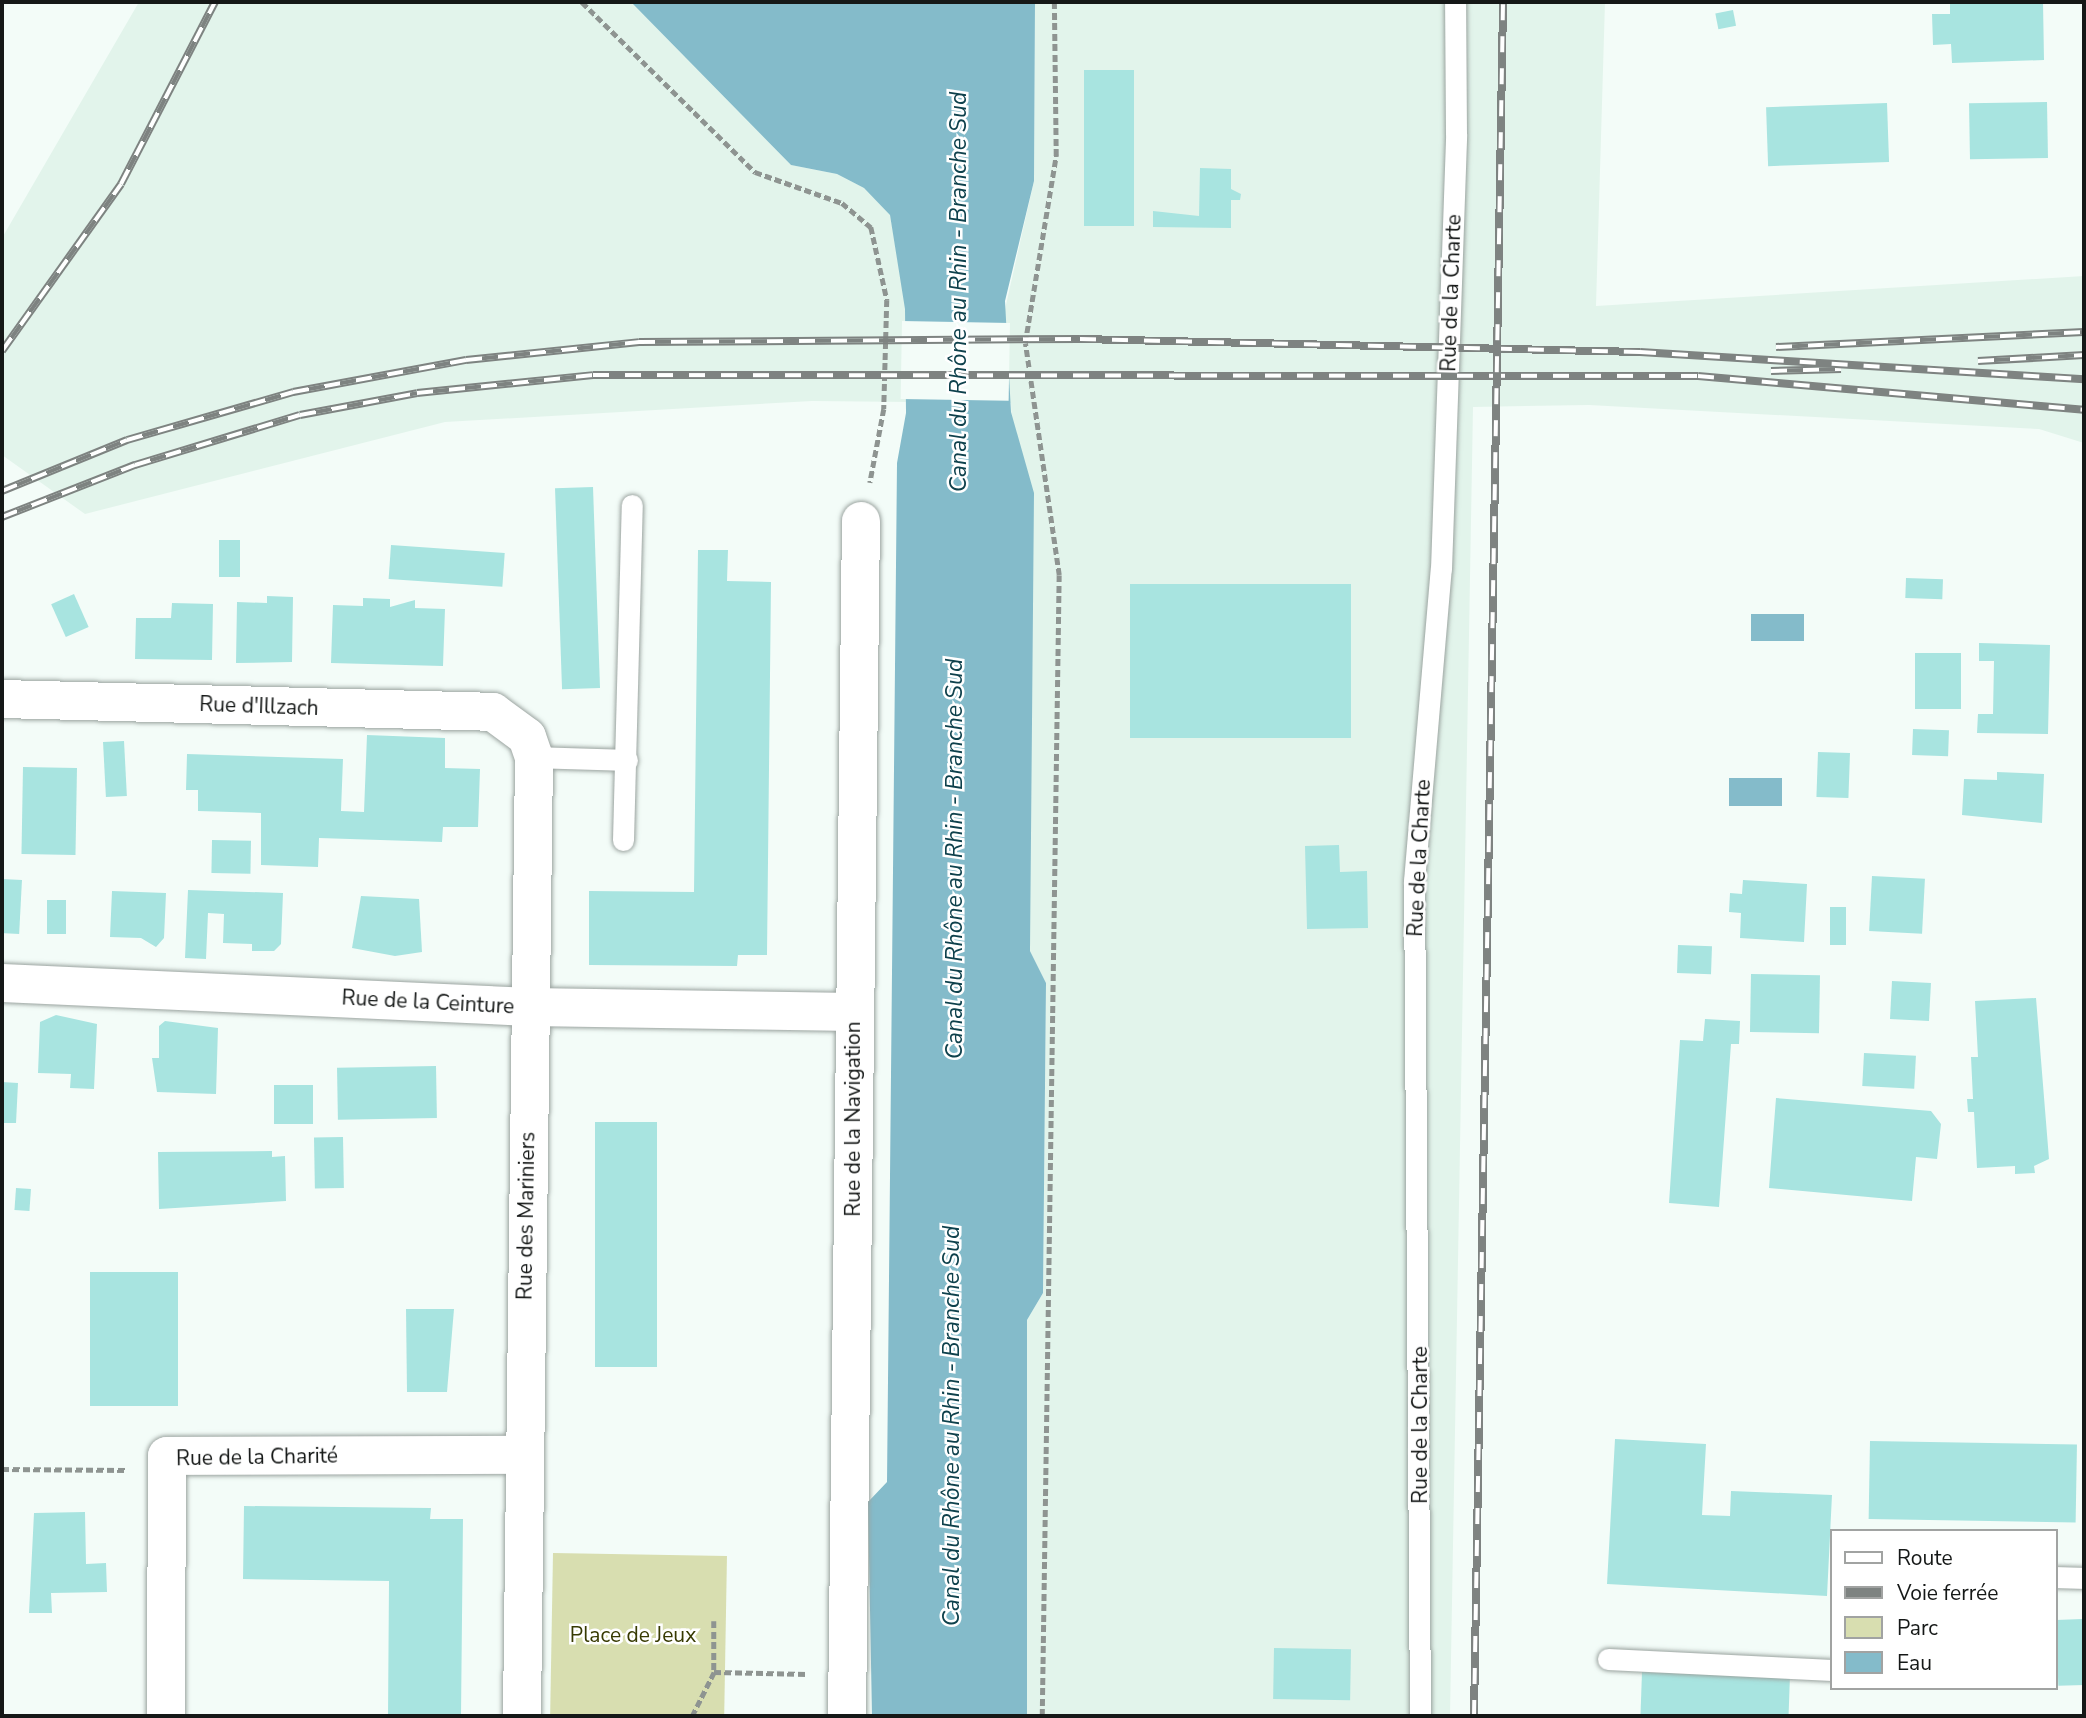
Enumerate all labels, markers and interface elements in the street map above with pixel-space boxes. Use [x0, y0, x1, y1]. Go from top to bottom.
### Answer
water label: Canal du Rhône au Rhin - Branche Sud [945, 92, 973, 492]
street label: Rue de la Charte [1436, 214, 1466, 372]
water label: Canal du Rhône au Rhin - Branche Sud [941, 659, 969, 1059]
street label: Rue d'Illzach [199, 691, 319, 721]
street label: Rue de la Charte [1402, 779, 1436, 937]
street label: Rue de la Ceinture [341, 985, 515, 1019]
street label: Rue de la Navigation [840, 1021, 866, 1217]
street label: Rue des Mariniers [512, 1132, 540, 1300]
water label: Canal du Rhône au Rhin - Branche Sud [938, 1226, 966, 1626]
street label: Rue de la Charte [1407, 1346, 1433, 1504]
street label: Rue de la Charité [176, 1443, 338, 1471]
legend [1830, 1529, 2058, 1690]
text: Route [1897, 1544, 1953, 1572]
text: Voie ferrée [1897, 1579, 1998, 1607]
text: Parc [1897, 1614, 1938, 1642]
park label: Place de Jeux [570, 1622, 696, 1648]
text: Eau [1897, 1649, 1932, 1677]

